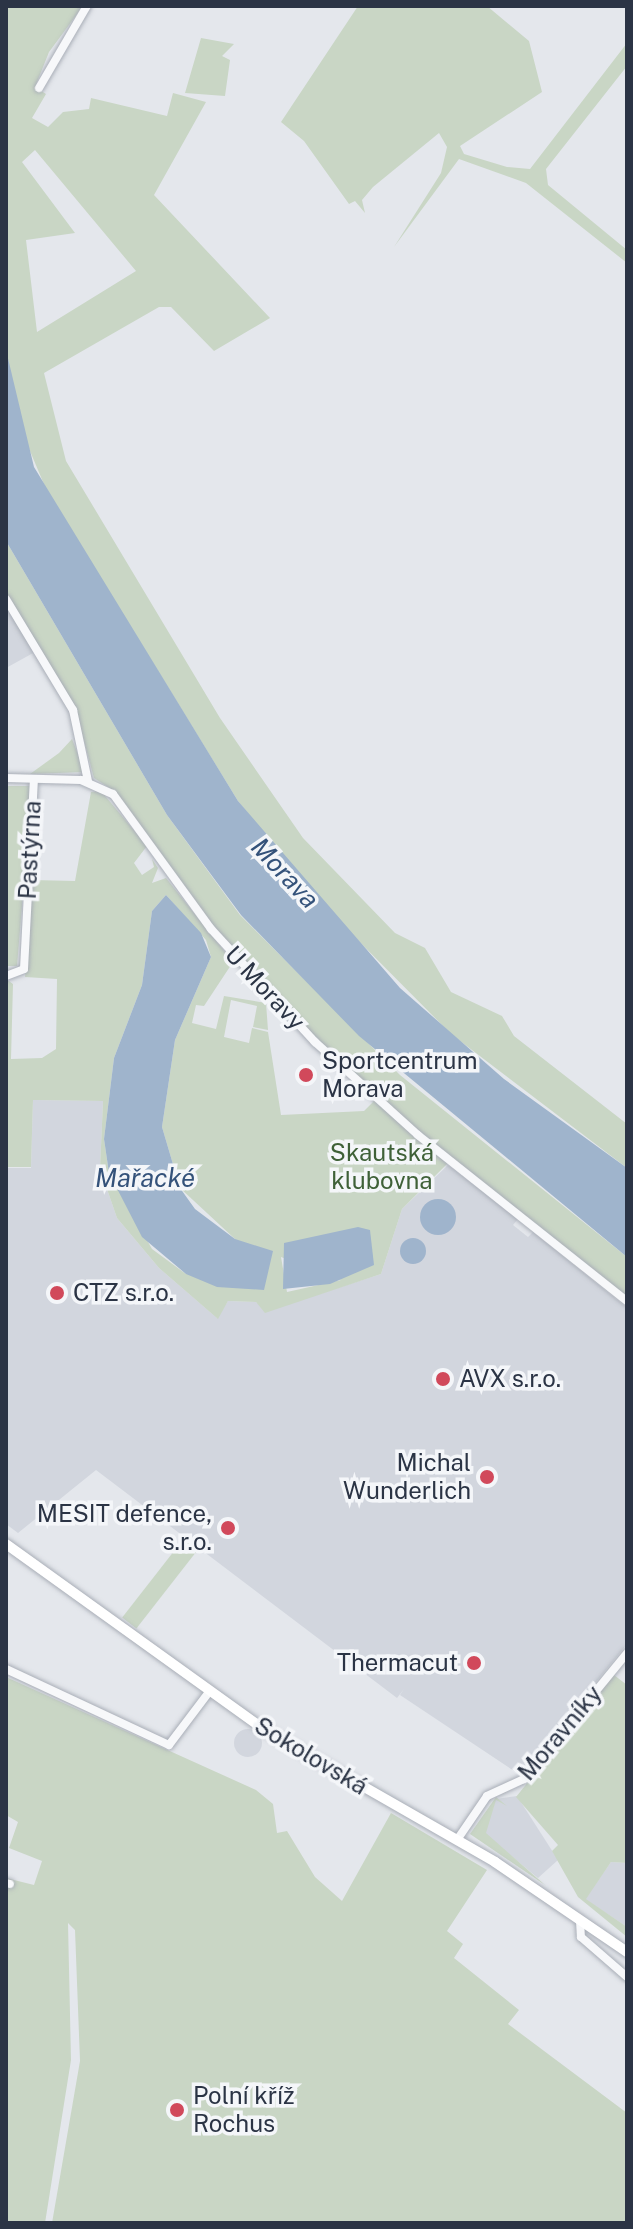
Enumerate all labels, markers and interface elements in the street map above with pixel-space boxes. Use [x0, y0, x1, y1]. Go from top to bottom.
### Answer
street label: Pastýrna [13, 800, 47, 900]
water label: Morava [245, 831, 325, 915]
street label: U Moravy [219, 940, 311, 1036]
place label: Sportcentrum Morava [322, 1047, 477, 1103]
marker: Sportcentrum Morava [297, 1066, 315, 1084]
park label: Skautská klubovna [330, 1139, 434, 1195]
water label: Mařacké [95, 1162, 195, 1194]
place label: CTZ s.r.o. [73, 1279, 174, 1307]
marker: CTZ s.r.o. [48, 1284, 66, 1302]
place label: AVX s.r.o. [459, 1365, 561, 1393]
marker: AVX s.r.o. [434, 1370, 452, 1388]
place label: Michal Wunderlich [343, 1449, 471, 1505]
marker: Michal Wunderlich [478, 1468, 496, 1486]
place label: MESIT defence, s.r.o. [36, 1500, 212, 1556]
marker: MESIT defence, s.r.o. [219, 1519, 237, 1537]
place label: Thermacut [337, 1649, 458, 1677]
marker: Thermacut [465, 1654, 483, 1672]
street label: Moravníky [512, 1680, 608, 1786]
street label: Sokolovská [249, 1711, 373, 1801]
place label: Polní kříž Rochus [193, 2082, 294, 2138]
marker: Polní kříž Rochus [168, 2101, 186, 2119]

